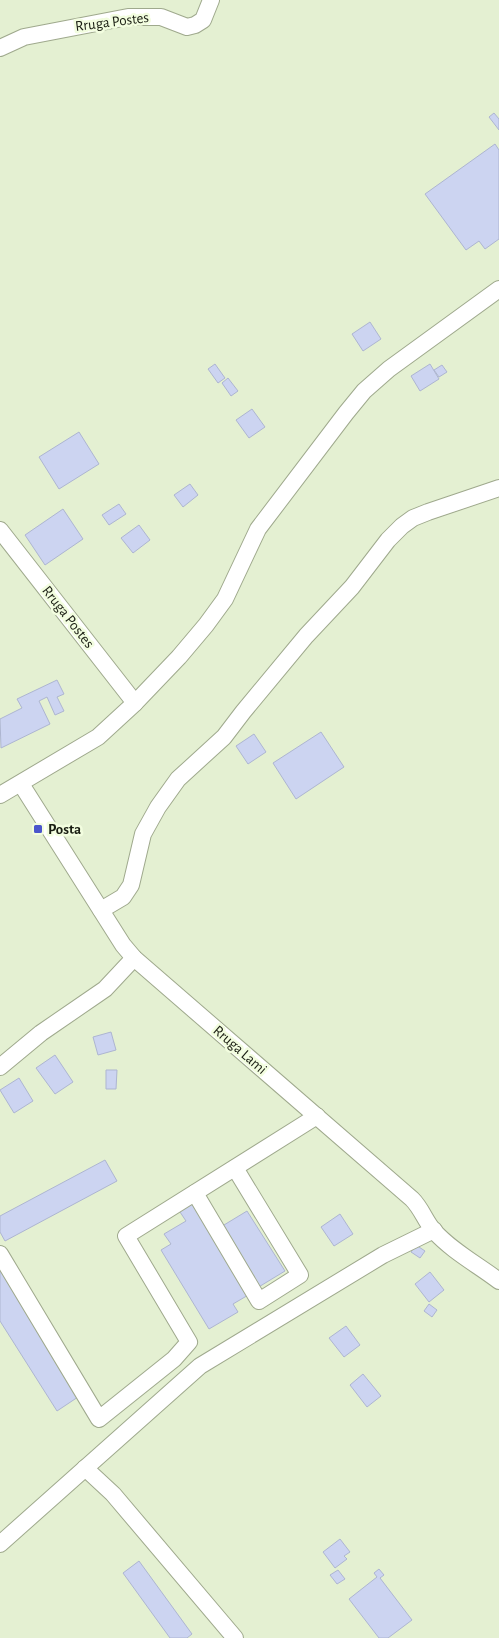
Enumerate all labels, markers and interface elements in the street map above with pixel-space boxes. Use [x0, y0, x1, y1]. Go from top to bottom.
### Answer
street label: Rruga Postes [74, 10, 150, 34]
street label: Rruga Postes [39, 583, 97, 651]
place label: Posta [48, 822, 81, 837]
marker: Posta [32, 823, 44, 835]
street label: Rruga Lami [210, 1023, 270, 1077]

